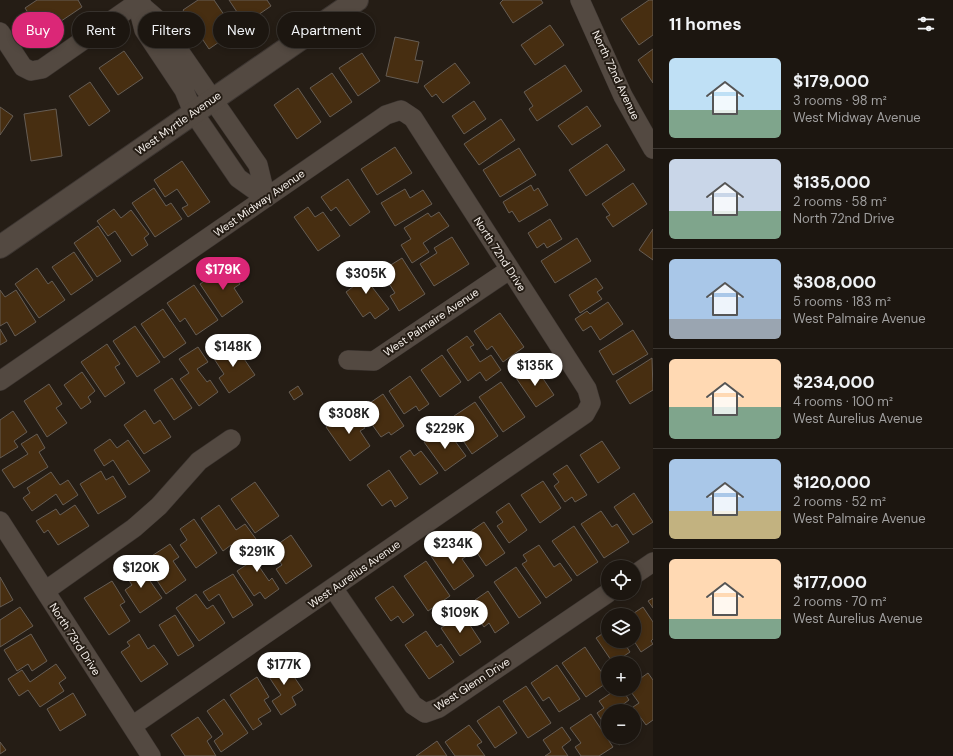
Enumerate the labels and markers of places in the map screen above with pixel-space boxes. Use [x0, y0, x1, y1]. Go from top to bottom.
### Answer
pin: $179K [195, 257, 251, 291]
pin: $305K [338, 261, 394, 295]
pin: $148K [205, 334, 261, 368]
pin: $135K [507, 353, 563, 387]
pin: $308K [321, 401, 377, 435]
pin: $229K [417, 416, 473, 450]
pin: $234K [425, 531, 481, 565]
pin: $291K [229, 539, 285, 573]
pin: $120K [113, 555, 169, 589]
pin: $109K [432, 600, 488, 634]
pin: $177K [256, 652, 312, 686]

